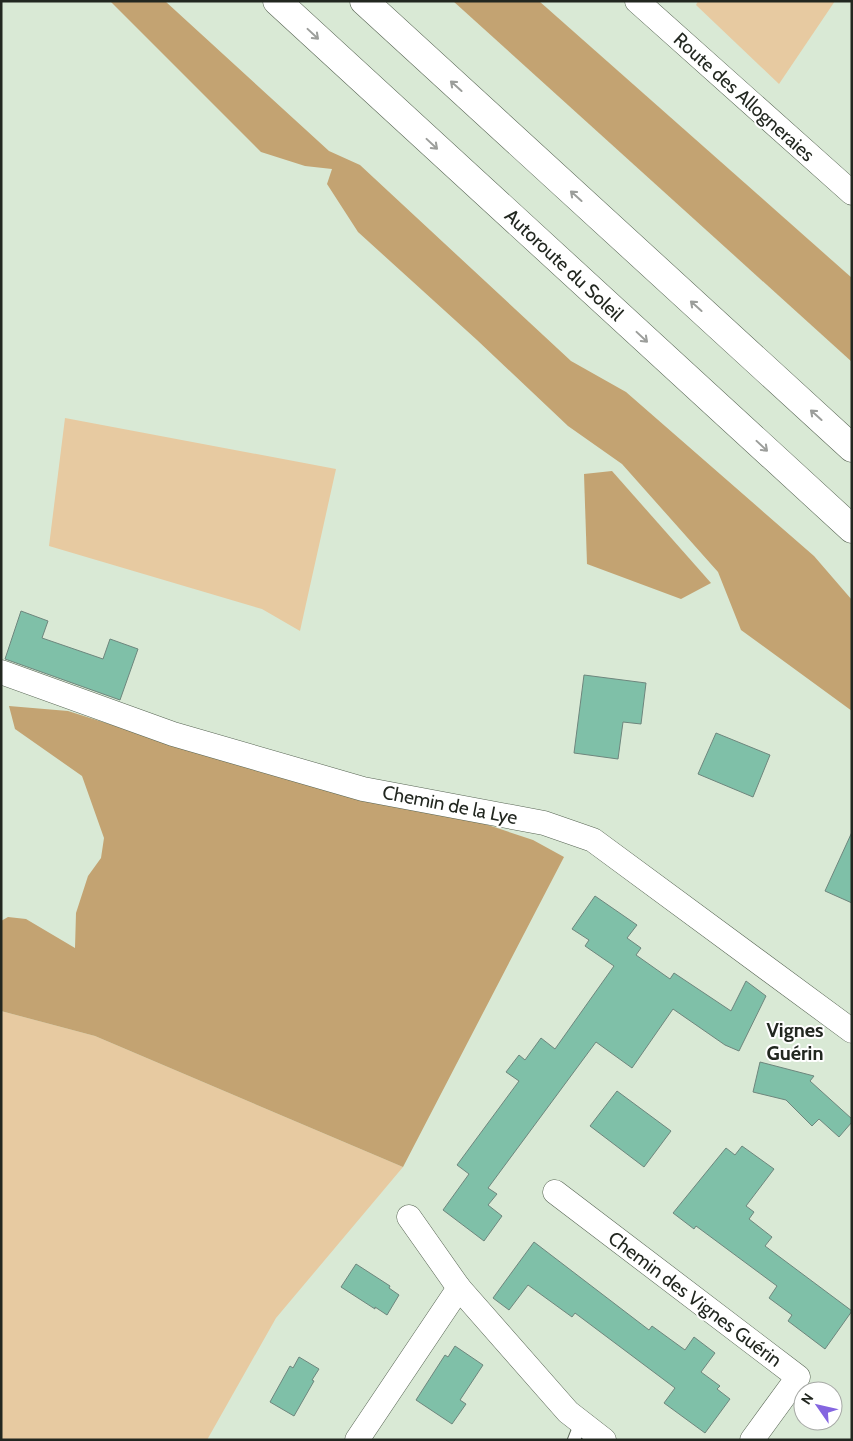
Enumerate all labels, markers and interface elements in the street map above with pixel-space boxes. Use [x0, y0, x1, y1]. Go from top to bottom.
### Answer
one-way arrow [306, 28, 319, 40]
street label: Route des Allogneraies [669, 28, 819, 166]
one-way arrow [450, 80, 463, 92]
one-way arrow [426, 138, 439, 150]
one-way arrow [570, 190, 583, 202]
street label: Autoroute du Soleil [500, 204, 628, 326]
one-way arrow [690, 300, 703, 312]
one-way arrow [636, 331, 649, 343]
one-way arrow [809, 409, 822, 421]
one-way arrow [756, 441, 769, 452]
street label: Chemin de la Lye [381, 781, 520, 829]
district label: Vignes Guérin [767, 1018, 823, 1065]
street label: Chemin des Vignes Guérin [604, 1226, 786, 1372]
north arrow [793, 1381, 843, 1431]
text: N [797, 1390, 817, 1408]

